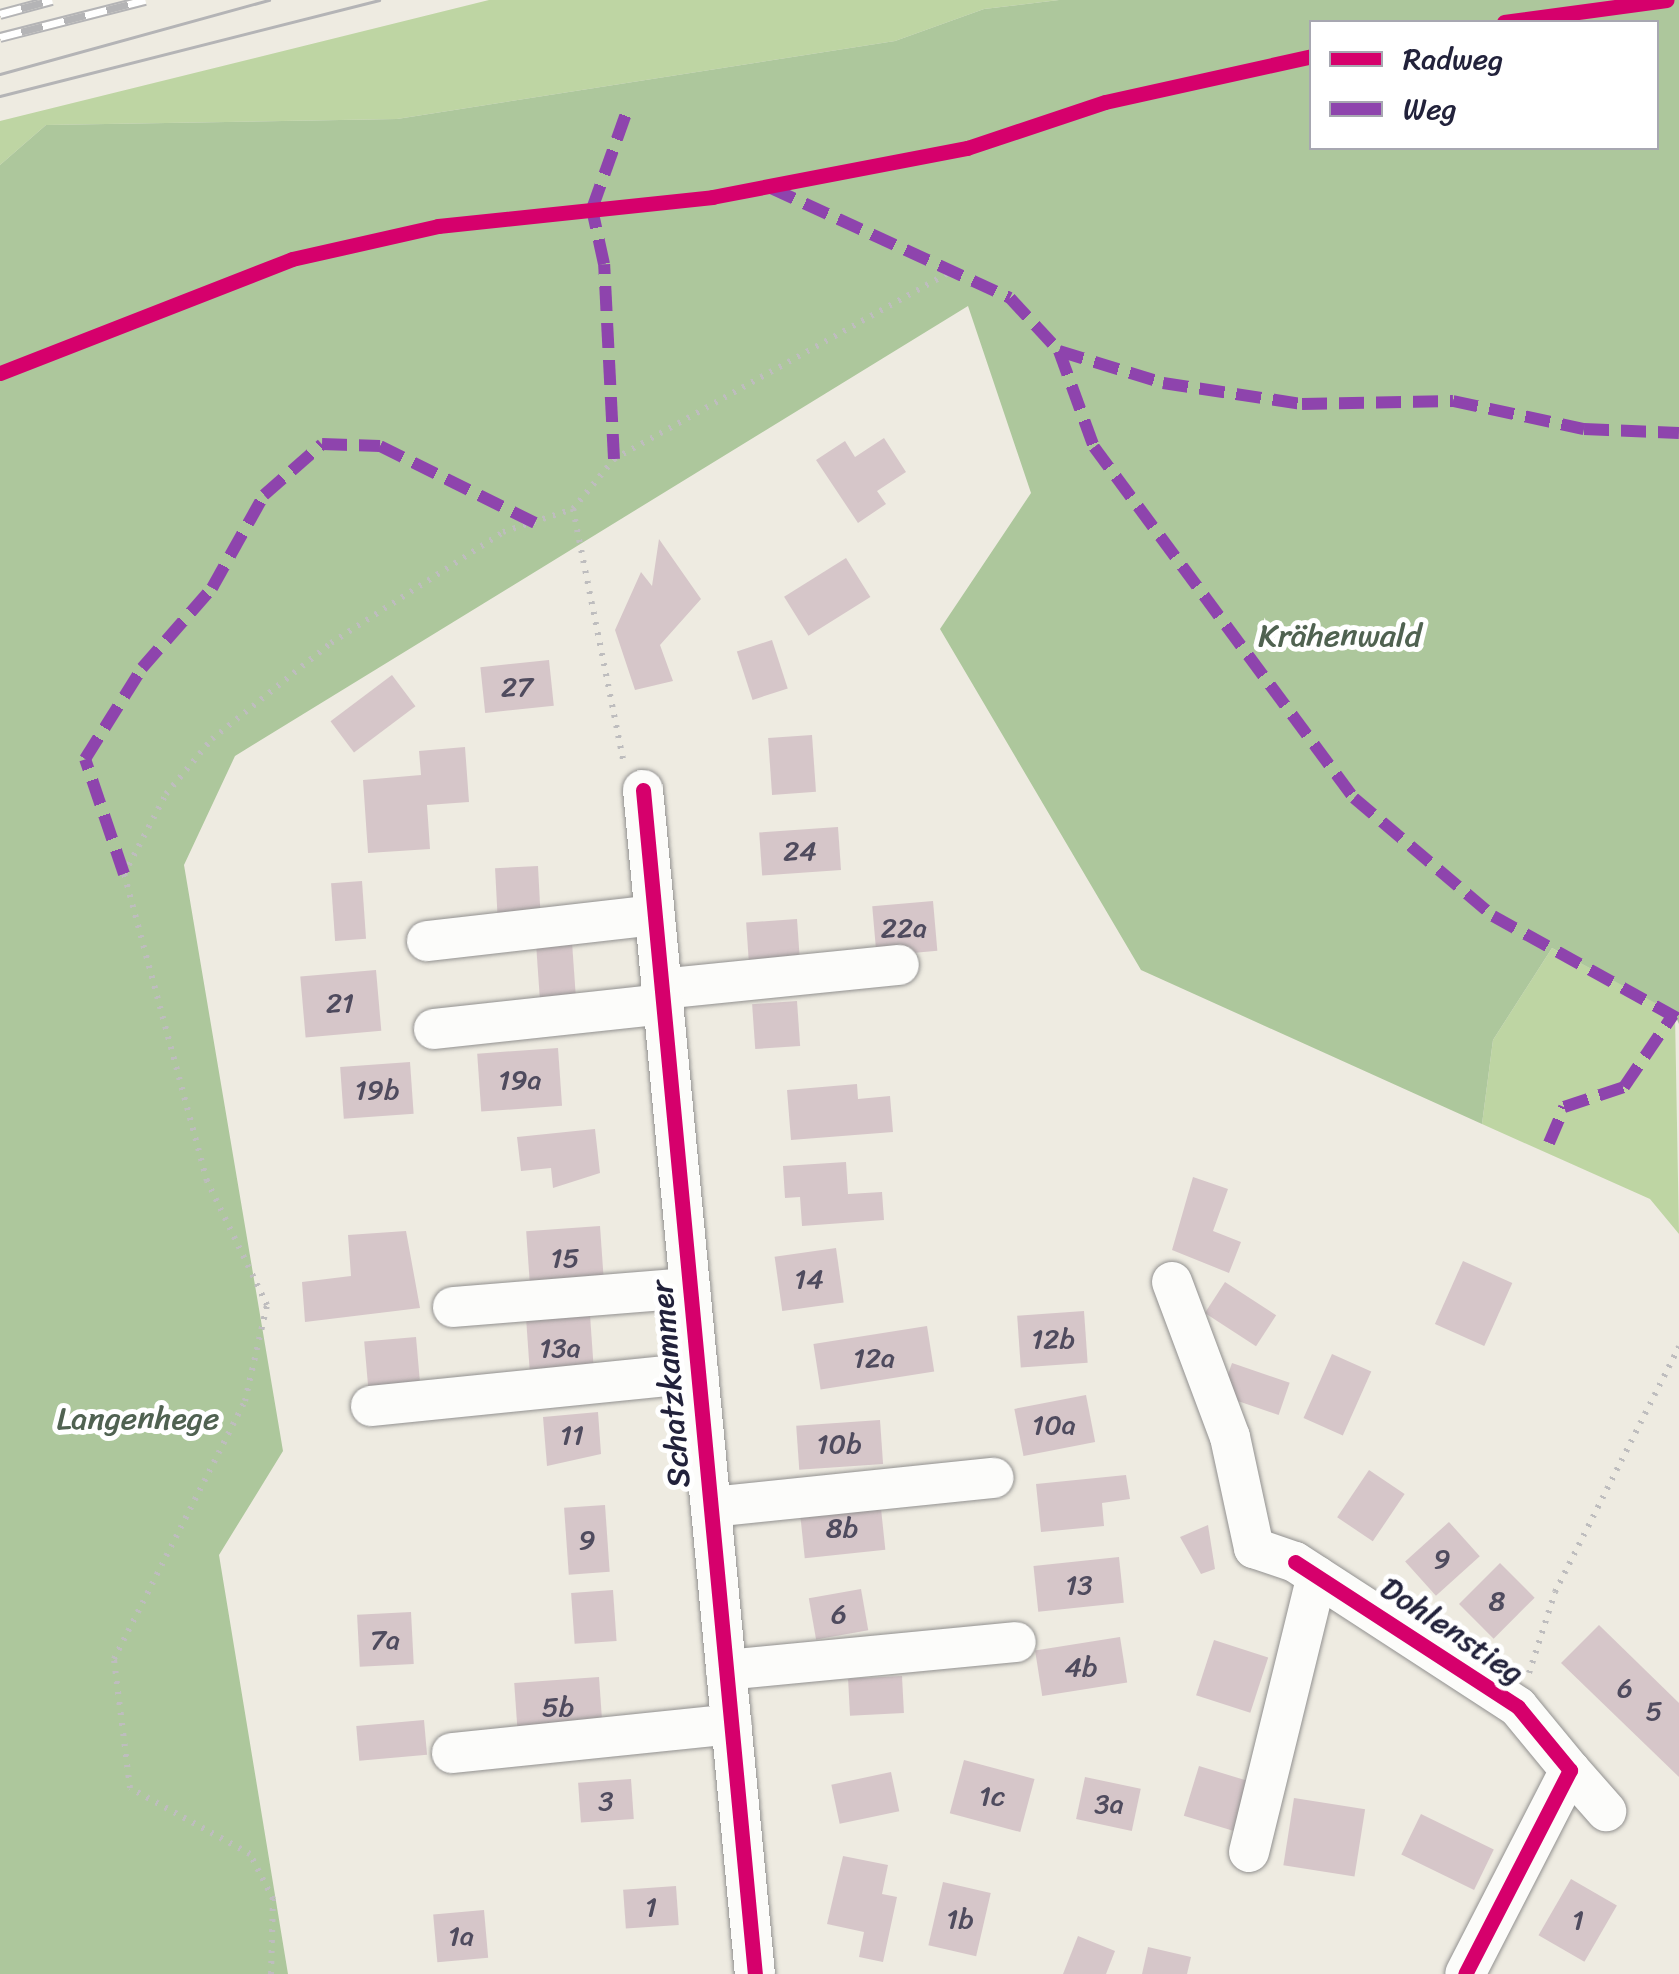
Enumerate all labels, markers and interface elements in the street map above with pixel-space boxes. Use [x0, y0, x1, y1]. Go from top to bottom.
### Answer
legend [1309, 20, 1659, 150]
text: Radweg [1403, 32, 1503, 86]
text: Weg [1403, 82, 1457, 136]
park label: Krähenwald [1258, 617, 1422, 655]
house number: 27 [501, 670, 533, 704]
house number: 24 [783, 834, 817, 868]
house number: 22a [881, 911, 927, 945]
house number: 21 [326, 986, 354, 1020]
house number: 19a [498, 1063, 542, 1097]
house number: 19b [355, 1073, 399, 1107]
house number: 15 [550, 1241, 580, 1275]
house number: 14 [794, 1262, 824, 1296]
street label: Schatzkammer [643, 1279, 699, 1489]
house number: 12b [1031, 1322, 1075, 1356]
house number: 13a [539, 1331, 581, 1365]
house number: 12a [853, 1341, 895, 1375]
park label: Langenhege [57, 1400, 219, 1438]
house number: 10a [1032, 1408, 1076, 1442]
house number: 11 [560, 1418, 584, 1452]
house number: 10b [816, 1427, 862, 1461]
house number: 8b [826, 1511, 858, 1545]
house number: 9 [578, 1523, 596, 1557]
house number: 9 [1433, 1542, 1451, 1576]
house number: 13 [1065, 1568, 1093, 1602]
street label: Dohlenstieg [1373, 1569, 1531, 1693]
house number: 8 [1489, 1584, 1505, 1618]
house number: 6 [831, 1597, 847, 1631]
house number: 7a [370, 1623, 400, 1657]
house number: 4b [1065, 1650, 1097, 1684]
house number: 6 [1617, 1671, 1633, 1705]
house number: 5b [542, 1690, 574, 1724]
house number: 5 [1645, 1694, 1663, 1728]
house number: 1c [979, 1779, 1005, 1813]
house number: 3 [598, 1784, 614, 1818]
house number: 3a [1094, 1787, 1124, 1821]
house number: 1 [645, 1890, 657, 1924]
house number: 1b [946, 1902, 974, 1936]
house number: 1 [1572, 1903, 1584, 1937]
house number: 1a [448, 1919, 474, 1953]

